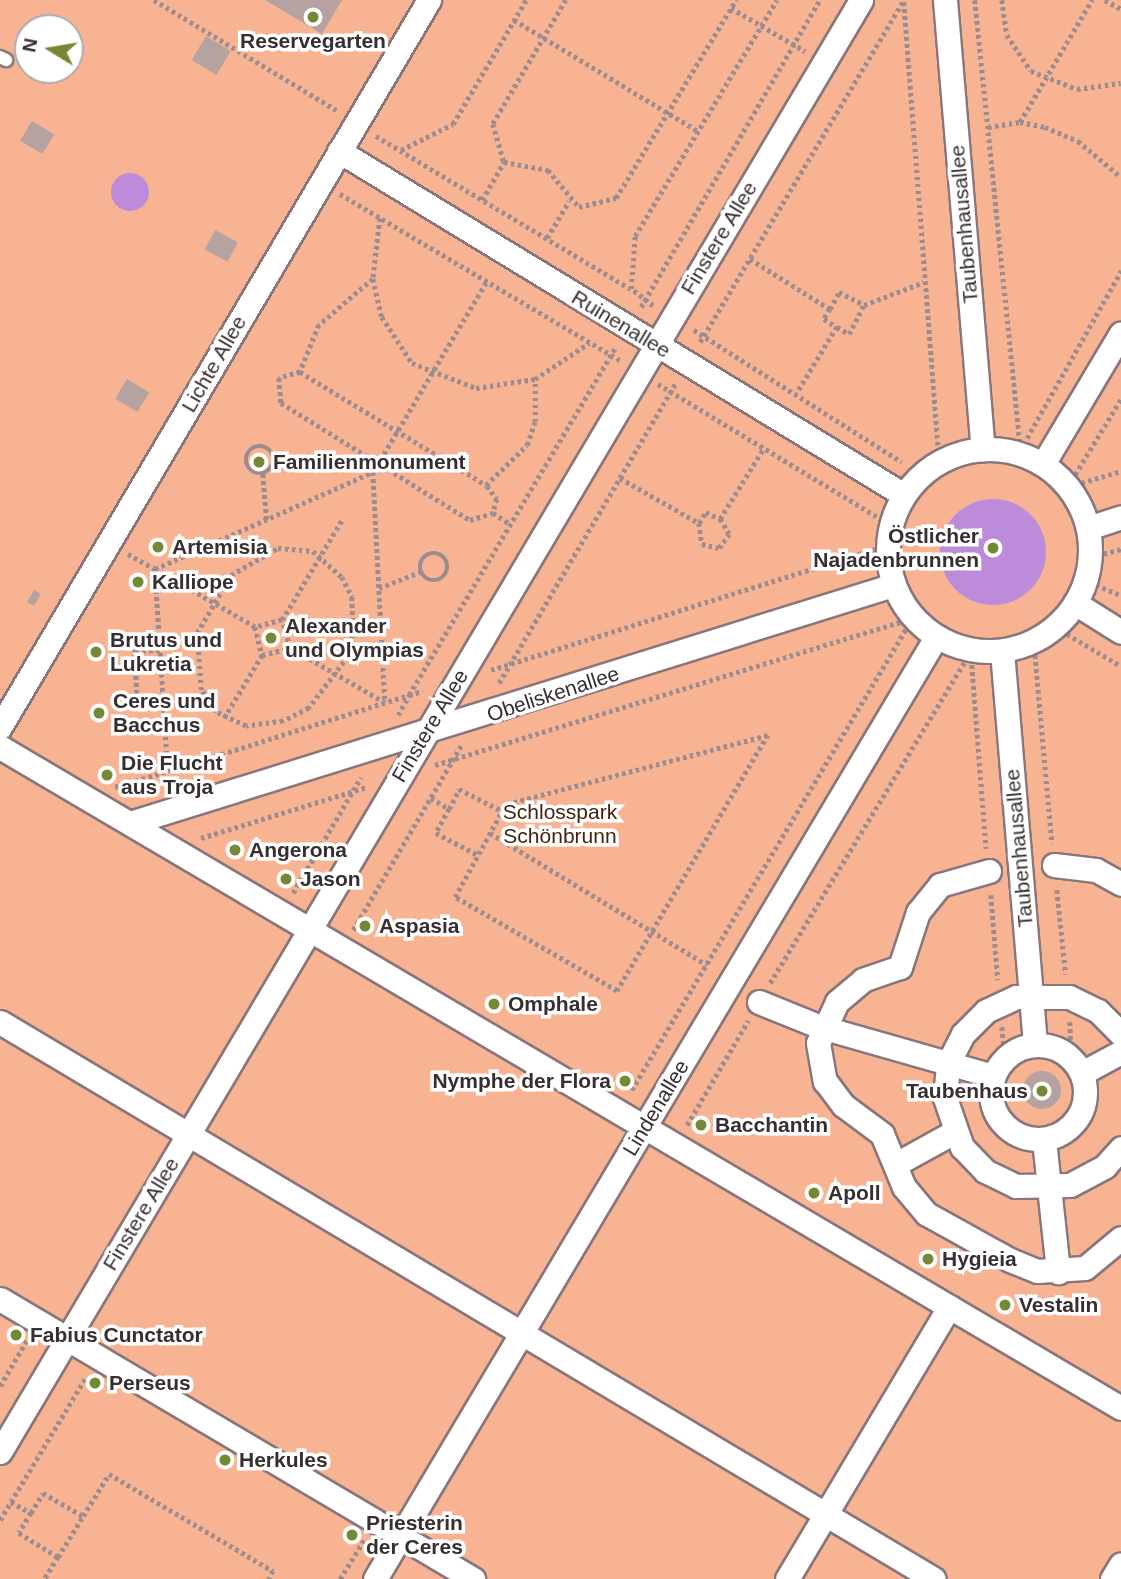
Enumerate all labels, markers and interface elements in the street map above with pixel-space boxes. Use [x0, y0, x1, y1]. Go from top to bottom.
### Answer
marker: Reservegarten [305, 9, 321, 25]
north arrow [14, 14, 84, 84]
place label: Reservegarten [240, 28, 386, 54]
text: N [18, 37, 41, 54]
street label: Taubenhausallee [945, 144, 983, 304]
street label: Finstere Allee [675, 176, 763, 300]
street label: Ruinenallee [567, 285, 675, 363]
street label: Lichte Allee [176, 311, 252, 417]
place label: Familienmonument [273, 449, 466, 475]
marker: Familienmonument [251, 454, 267, 470]
place label: Östlicher Najadenbrunnen [813, 523, 979, 573]
place label: Artemisia [172, 534, 268, 560]
marker: Artemisia [150, 539, 166, 555]
marker: Östlicher Najadenbrunnen [985, 540, 1001, 556]
place label: Kalliope [152, 569, 234, 595]
marker: Kalliope [130, 574, 146, 590]
place label: Alexander und Olympias [285, 613, 424, 663]
place label: Brutus und Lukretia [110, 627, 222, 677]
marker: Alexander und Olympias [263, 630, 279, 646]
marker: Brutus und Lukretia [88, 644, 104, 660]
street label: Obeliskenallee [484, 661, 622, 727]
street label: Finstere Allee [386, 664, 474, 788]
place label: Ceres und Bacchus [113, 688, 216, 738]
marker: Ceres und Bacchus [91, 705, 107, 721]
place label: Die Flucht aus Troja [121, 750, 223, 800]
marker: Die Flucht aus Troja [99, 767, 115, 783]
street label: Taubenhausallee [1000, 768, 1038, 928]
park label: Schlosspark Schönbrunn [503, 799, 617, 849]
place label: Angerona [249, 837, 347, 863]
marker: Angerona [227, 842, 243, 858]
place label: Jason [300, 866, 361, 892]
marker: Jason [278, 871, 294, 887]
place label: Aspasia [379, 913, 460, 939]
marker: Aspasia [357, 918, 373, 934]
place label: Omphale [508, 991, 598, 1017]
marker: Omphale [486, 996, 502, 1012]
street label: Lindenallee [618, 1055, 694, 1161]
place label: Nymphe der Flora [432, 1068, 611, 1094]
marker: Nymphe der Flora [617, 1073, 633, 1089]
place label: Taubenhaus [906, 1078, 1028, 1104]
marker: Taubenhaus [1034, 1083, 1050, 1099]
place label: Bacchantin [715, 1112, 828, 1138]
marker: Bacchantin [693, 1117, 709, 1133]
street label: Finstere Allee [97, 1152, 185, 1276]
place label: Apoll [828, 1180, 880, 1206]
marker: Apoll [806, 1185, 822, 1201]
place label: Hygieia [942, 1246, 1017, 1272]
marker: Hygieia [920, 1251, 936, 1267]
place label: Vestalin [1019, 1292, 1098, 1318]
marker: Vestalin [997, 1297, 1013, 1313]
place label: Fabius Cunctator [30, 1322, 203, 1348]
marker: Fabius Cunctator [8, 1327, 24, 1343]
place label: Perseus [109, 1370, 191, 1396]
marker: Perseus [87, 1375, 103, 1391]
place label: Herkules [239, 1447, 328, 1473]
marker: Herkules [217, 1452, 233, 1468]
place label: Priesterin der Ceres [366, 1510, 463, 1560]
marker: Priesterin der Ceres [344, 1527, 360, 1543]

